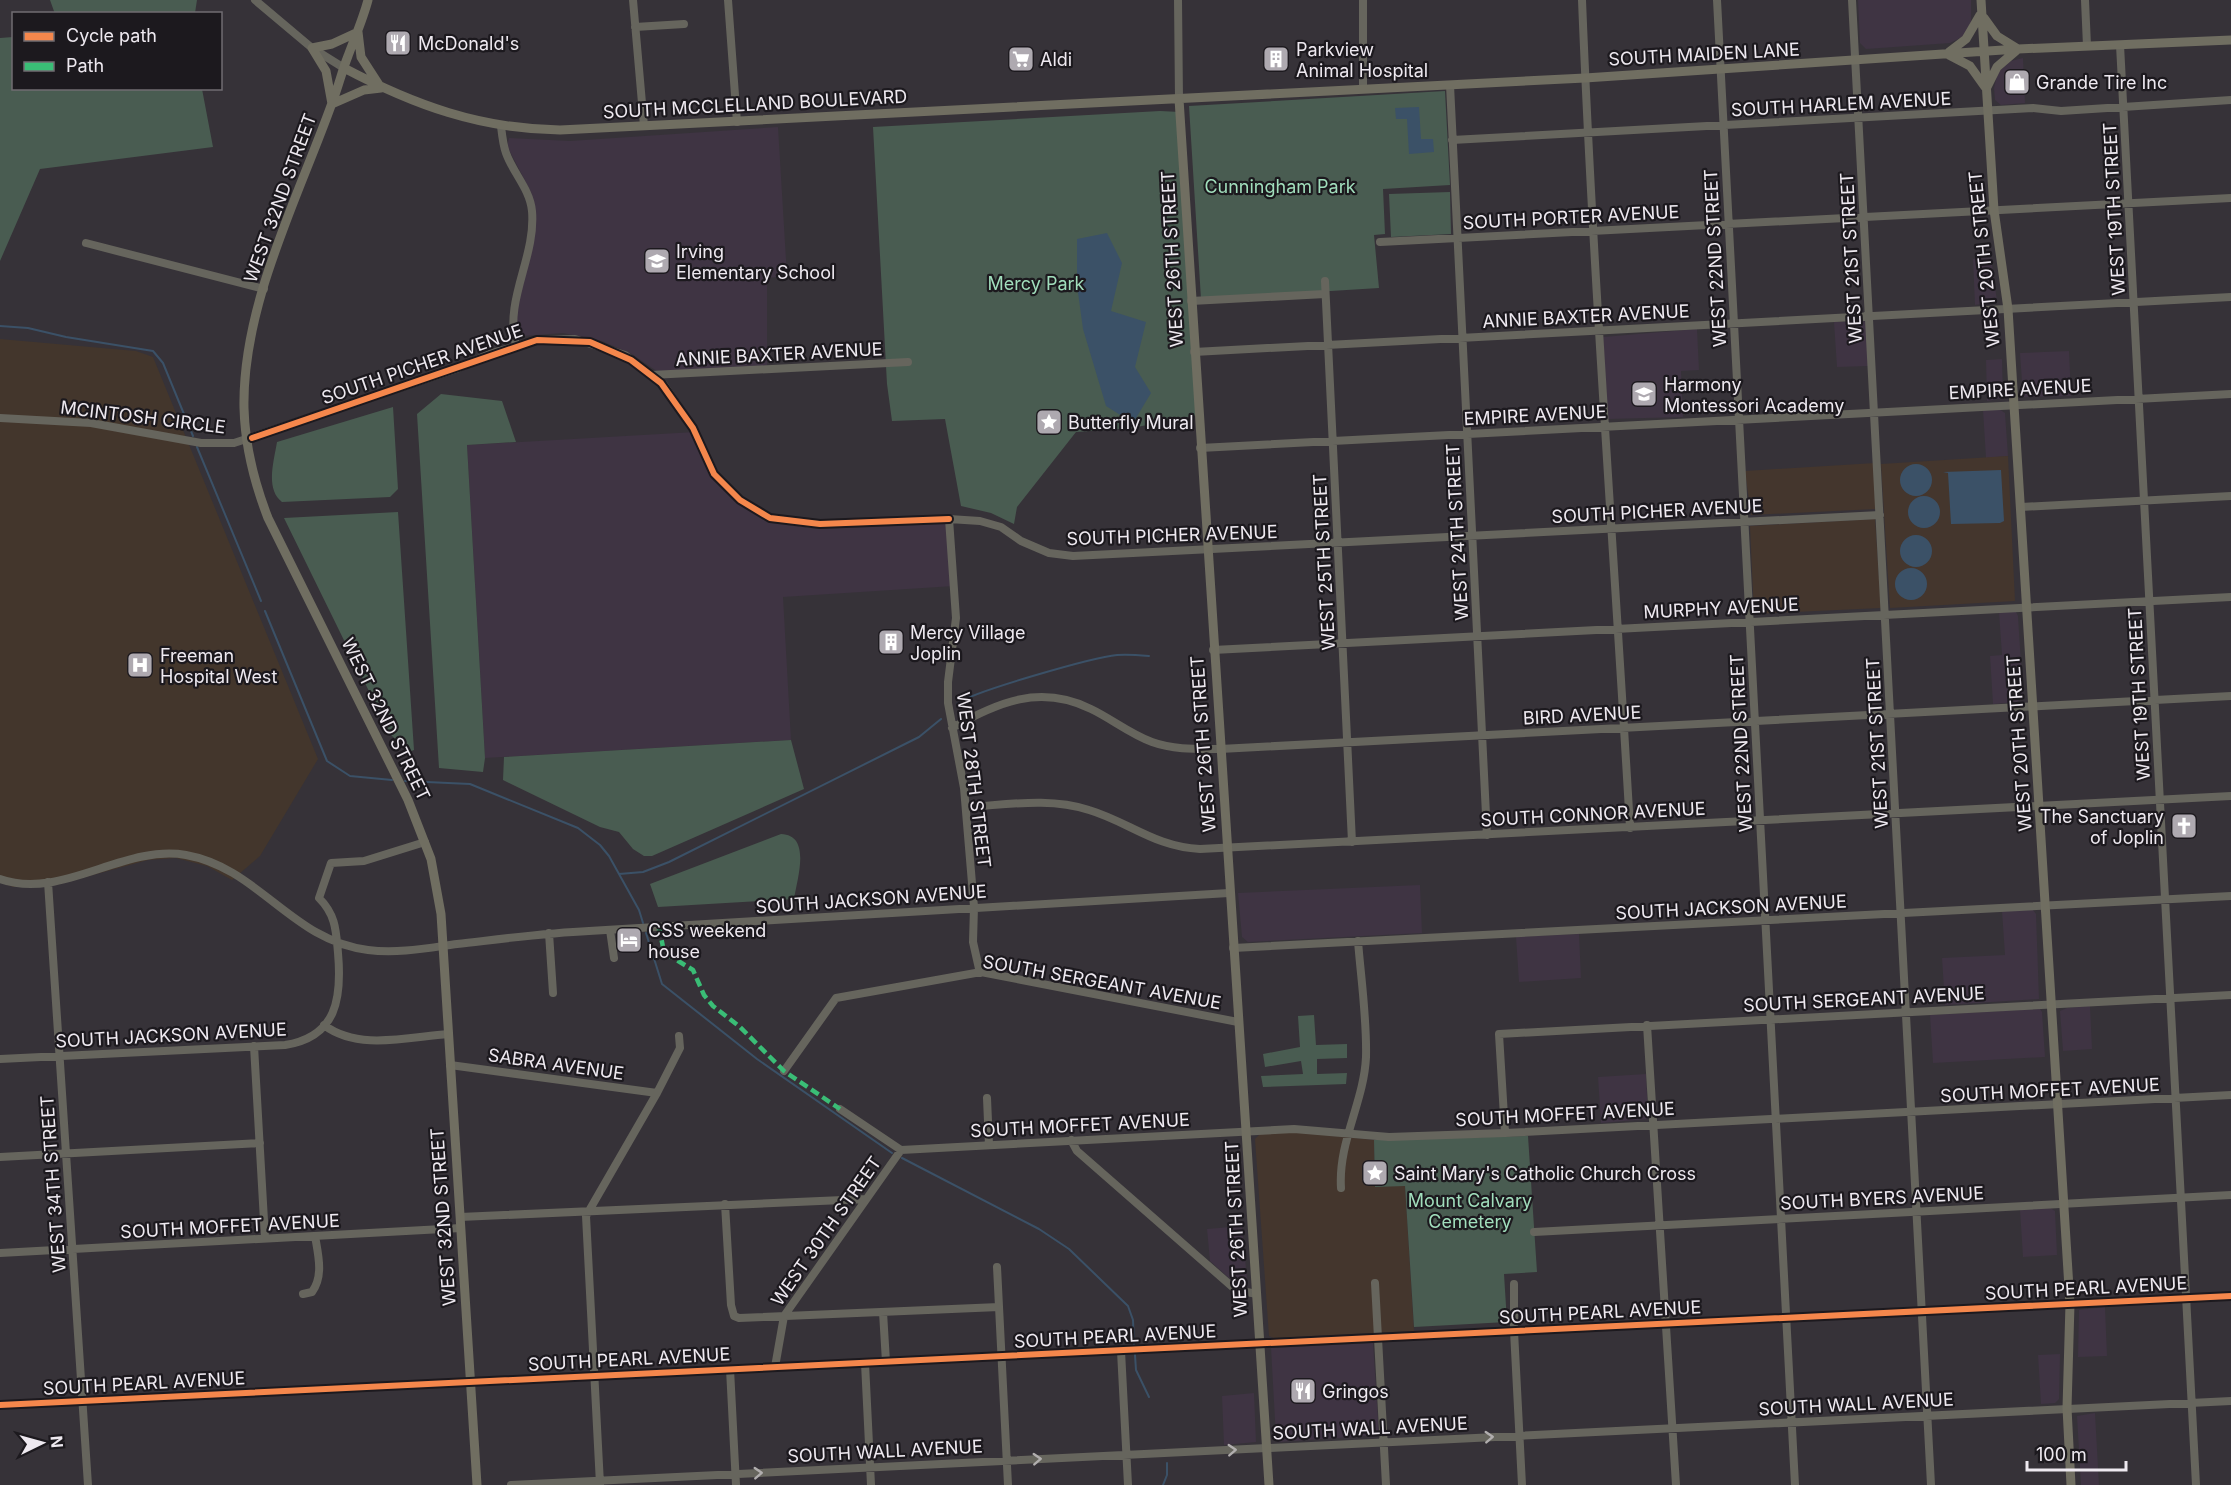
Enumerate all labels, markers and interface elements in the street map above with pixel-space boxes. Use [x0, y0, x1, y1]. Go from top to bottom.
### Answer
legend [12, 12, 222, 90]
text: Cycle path [66, 25, 157, 46]
restaurant icon: McDonald's [383, 28, 413, 58]
place label: McDonald's [418, 33, 519, 54]
street label: SOUTH MAIDEN LANE [1608, 38, 1800, 70]
place label: Parkview Animal Hospital [1296, 39, 1428, 81]
supermarket icon: Aldi [1006, 44, 1036, 74]
building icon: Parkview Animal Hospital [1261, 44, 1291, 74]
place label: Aldi [1040, 49, 1072, 70]
text: Path [66, 55, 104, 76]
shop icon: Grande Tire Inc [2002, 67, 2032, 97]
place label: Grande Tire Inc [2036, 72, 2167, 93]
street label: SOUTH MCCLELLAND BOULEVARD [602, 86, 908, 122]
street label: SOUTH HARLEM AVENUE [1730, 88, 1952, 120]
street label: WEST 32ND STREET [240, 111, 320, 285]
street label: WEST 19TH STREET [2099, 122, 2129, 296]
street label: WEST 22ND STREET [1700, 168, 1730, 348]
street label: WEST 26TH STREET [1157, 170, 1187, 348]
street label: WEST 20TH STREET [1964, 170, 2004, 348]
street label: WEST 21ST STREET [1836, 172, 1866, 344]
park label: Cunningham Park [1204, 176, 1356, 197]
street label: SOUTH PORTER AVENUE [1462, 201, 1680, 233]
place label: Irving Elementary School [676, 241, 835, 283]
school or university icon: Irving Elementary School [642, 246, 672, 276]
park label: Mercy Park [988, 273, 1085, 294]
street label: ANNIE BAXTER AVENUE [1482, 300, 1690, 332]
street label: SOUTH PICHER AVENUE [319, 320, 525, 408]
street label: ANNIE BAXTER AVENUE [675, 338, 883, 370]
place label: Harmony Montessori Academy [1664, 374, 1844, 416]
street label: EMPIRE AVENUE [1948, 375, 2092, 403]
school or university icon: Harmony Montessori Academy [1629, 379, 1659, 409]
street label: MCINTOSH CIRCLE [59, 396, 227, 438]
street label: EMPIRE AVENUE [1463, 401, 1607, 429]
place icon: Butterfly Mural [1034, 407, 1064, 437]
place label: Butterfly Mural [1068, 412, 1194, 433]
street label: WEST 24TH STREET [1442, 443, 1472, 621]
street label: WEST 25TH STREET [1309, 473, 1339, 651]
street label: SOUTH PICHER AVENUE [1551, 495, 1763, 527]
street label: SOUTH PICHER AVENUE [1066, 521, 1278, 549]
street label: MURPHY AVENUE [1643, 593, 1799, 623]
street label: WEST 19TH STREET [2124, 607, 2154, 781]
place label: Mercy Village Joplin [910, 622, 1025, 664]
building icon: Mercy Village Joplin [876, 627, 906, 657]
street label: WEST 32ND STREET [337, 634, 435, 804]
place label: Freeman Hospital West [160, 645, 277, 687]
hospital icon: Freeman Hospital West [125, 650, 155, 680]
street label: WEST 22ND STREET [1726, 653, 1756, 833]
street label: WEST 20TH STREET [2002, 654, 2036, 832]
street label: WEST 26TH STREET [1186, 655, 1220, 833]
street label: WEST 21ST STREET [1862, 657, 1892, 829]
street label: WEST 28TH STREET [953, 691, 995, 869]
street label: BIRD AVENUE [1522, 701, 1642, 729]
street label: SOUTH CONNOR AVENUE [1480, 798, 1706, 830]
place label: The Sanctuary of Joplin [2040, 806, 2164, 848]
church icon: The Sanctuary of Joplin [2169, 811, 2199, 841]
street label: SOUTH JACKSON AVENUE [755, 880, 987, 918]
street label: SOUTH JACKSON AVENUE [1615, 890, 1847, 924]
place label: CSS weekend house [648, 920, 766, 962]
hotel icon: CSS weekend house [614, 925, 644, 955]
street label: SOUTH SERGEANT AVENUE [981, 951, 1223, 1013]
street label: SOUTH SERGEANT AVENUE [1743, 982, 1985, 1016]
street label: SOUTH JACKSON AVENUE [55, 1018, 287, 1052]
street label: SABRA AVENUE [487, 1044, 625, 1084]
street label: SOUTH MOFFET AVENUE [1940, 1074, 2160, 1106]
street label: WEST 34TH STREET [36, 1095, 70, 1273]
street label: SOUTH MOFFET AVENUE [1455, 1098, 1675, 1130]
street label: SOUTH MOFFET AVENUE [970, 1109, 1190, 1141]
street label: WEST 32ND STREET [426, 1127, 460, 1307]
street label: WEST 26TH STREET [1221, 1140, 1251, 1318]
street label: WEST 30TH STREET [767, 1152, 885, 1310]
place icon: Saint Mary's Catholic Church Cross [1360, 1158, 1390, 1188]
place label: Saint Mary's Catholic Church Cross [1394, 1163, 1696, 1184]
street label: SOUTH BYERS AVENUE [1780, 1182, 1984, 1214]
park label: Mount Calvary Cemetery [1408, 1190, 1532, 1232]
street label: SOUTH MOFFET AVENUE [120, 1210, 340, 1242]
street label: SOUTH PEARL AVENUE [1984, 1272, 2188, 1304]
street label: SOUTH PEARL AVENUE [1498, 1296, 1702, 1328]
street label: SOUTH PEARL AVENUE [1013, 1320, 1217, 1352]
street label: SOUTH PEARL AVENUE [527, 1343, 731, 1375]
street label: SOUTH PEARL AVENUE [42, 1367, 246, 1399]
restaurant icon: Gringos [1288, 1376, 1318, 1406]
place label: Gringos [1322, 1381, 1389, 1402]
street label: SOUTH WALL AVENUE [1758, 1388, 1954, 1420]
street label: SOUTH WALL AVENUE [1272, 1412, 1468, 1444]
north arrow [12, 1413, 72, 1473]
one-way arrow [1485, 1430, 1494, 1443]
scale bar [2027, 1434, 2126, 1472]
text: N [46, 1435, 67, 1449]
street label: SOUTH WALL AVENUE [787, 1435, 983, 1467]
one-way arrow [1227, 1443, 1236, 1456]
text: 100 m [2036, 1444, 2087, 1465]
one-way arrow [1032, 1452, 1041, 1465]
one-way arrow [754, 1466, 763, 1479]

